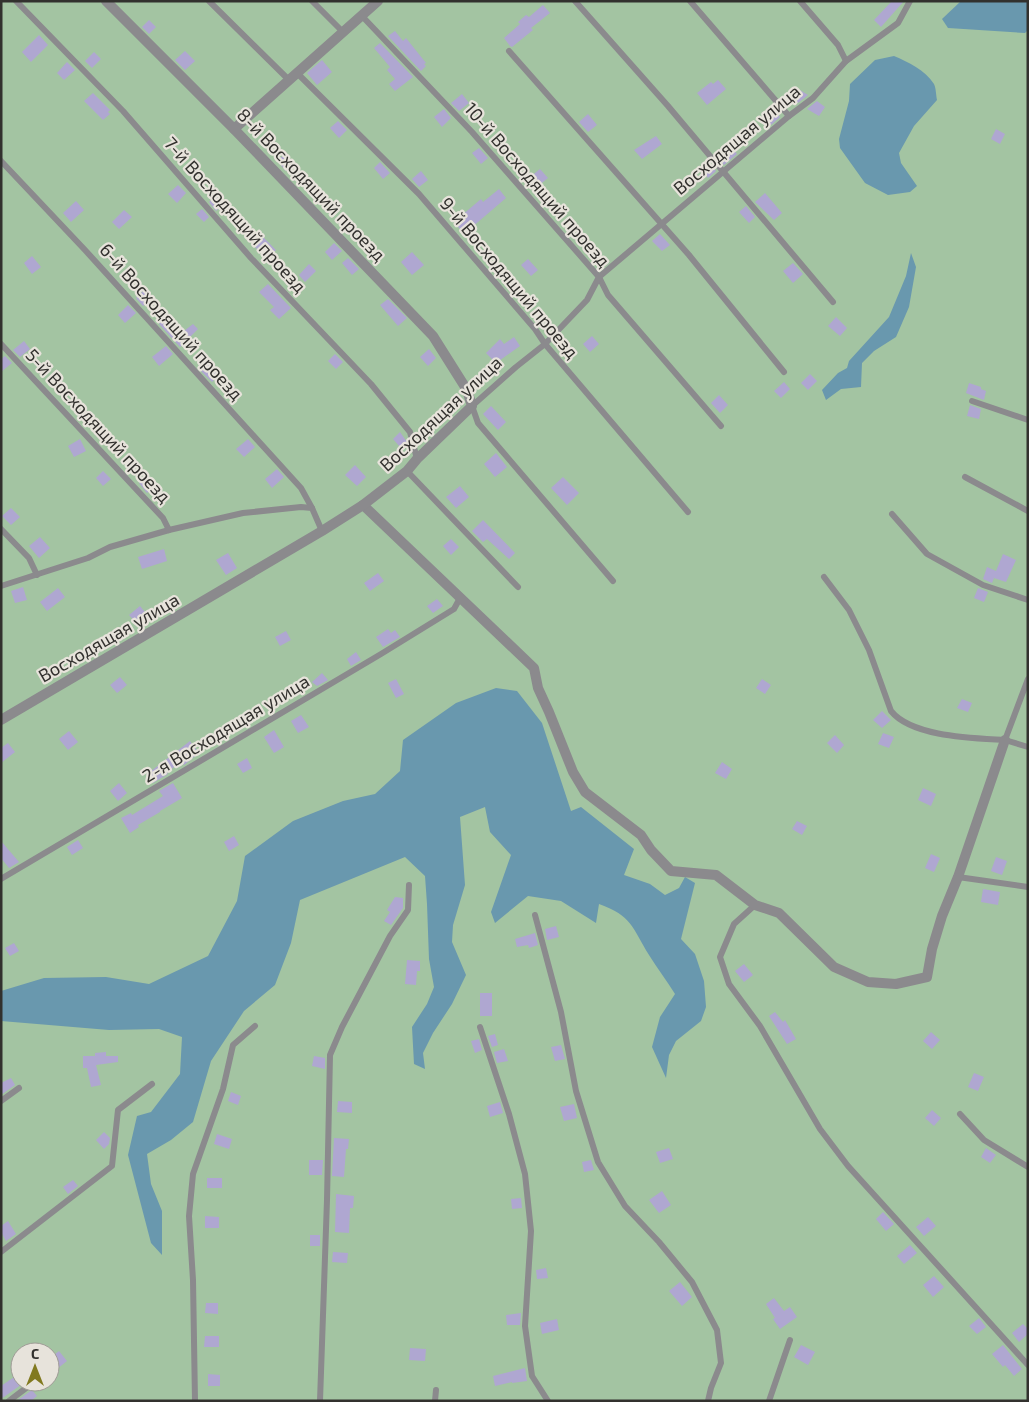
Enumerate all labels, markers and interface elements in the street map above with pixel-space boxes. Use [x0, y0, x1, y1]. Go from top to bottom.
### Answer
street label: Восходящая улица [668, 80, 804, 199]
street label: 10-й Восходящий проезд [460, 97, 615, 271]
street label: 8-й Восходящий проезд [233, 103, 390, 265]
street label: 7-й Восходящий проезд [160, 132, 311, 297]
street label: 9-й Восходящий проезд [436, 192, 584, 362]
street label: 6-й Восходящий проезд [96, 238, 248, 404]
street label: 5-й Восходящий проезд [22, 344, 176, 507]
street label: Восходящая улица [375, 351, 506, 476]
street label: Восходящая улица [34, 588, 183, 686]
street label: 2-я Восходящая улица [138, 670, 313, 787]
north arrow [10, 1342, 60, 1392]
text: С [31, 1345, 39, 1362]

